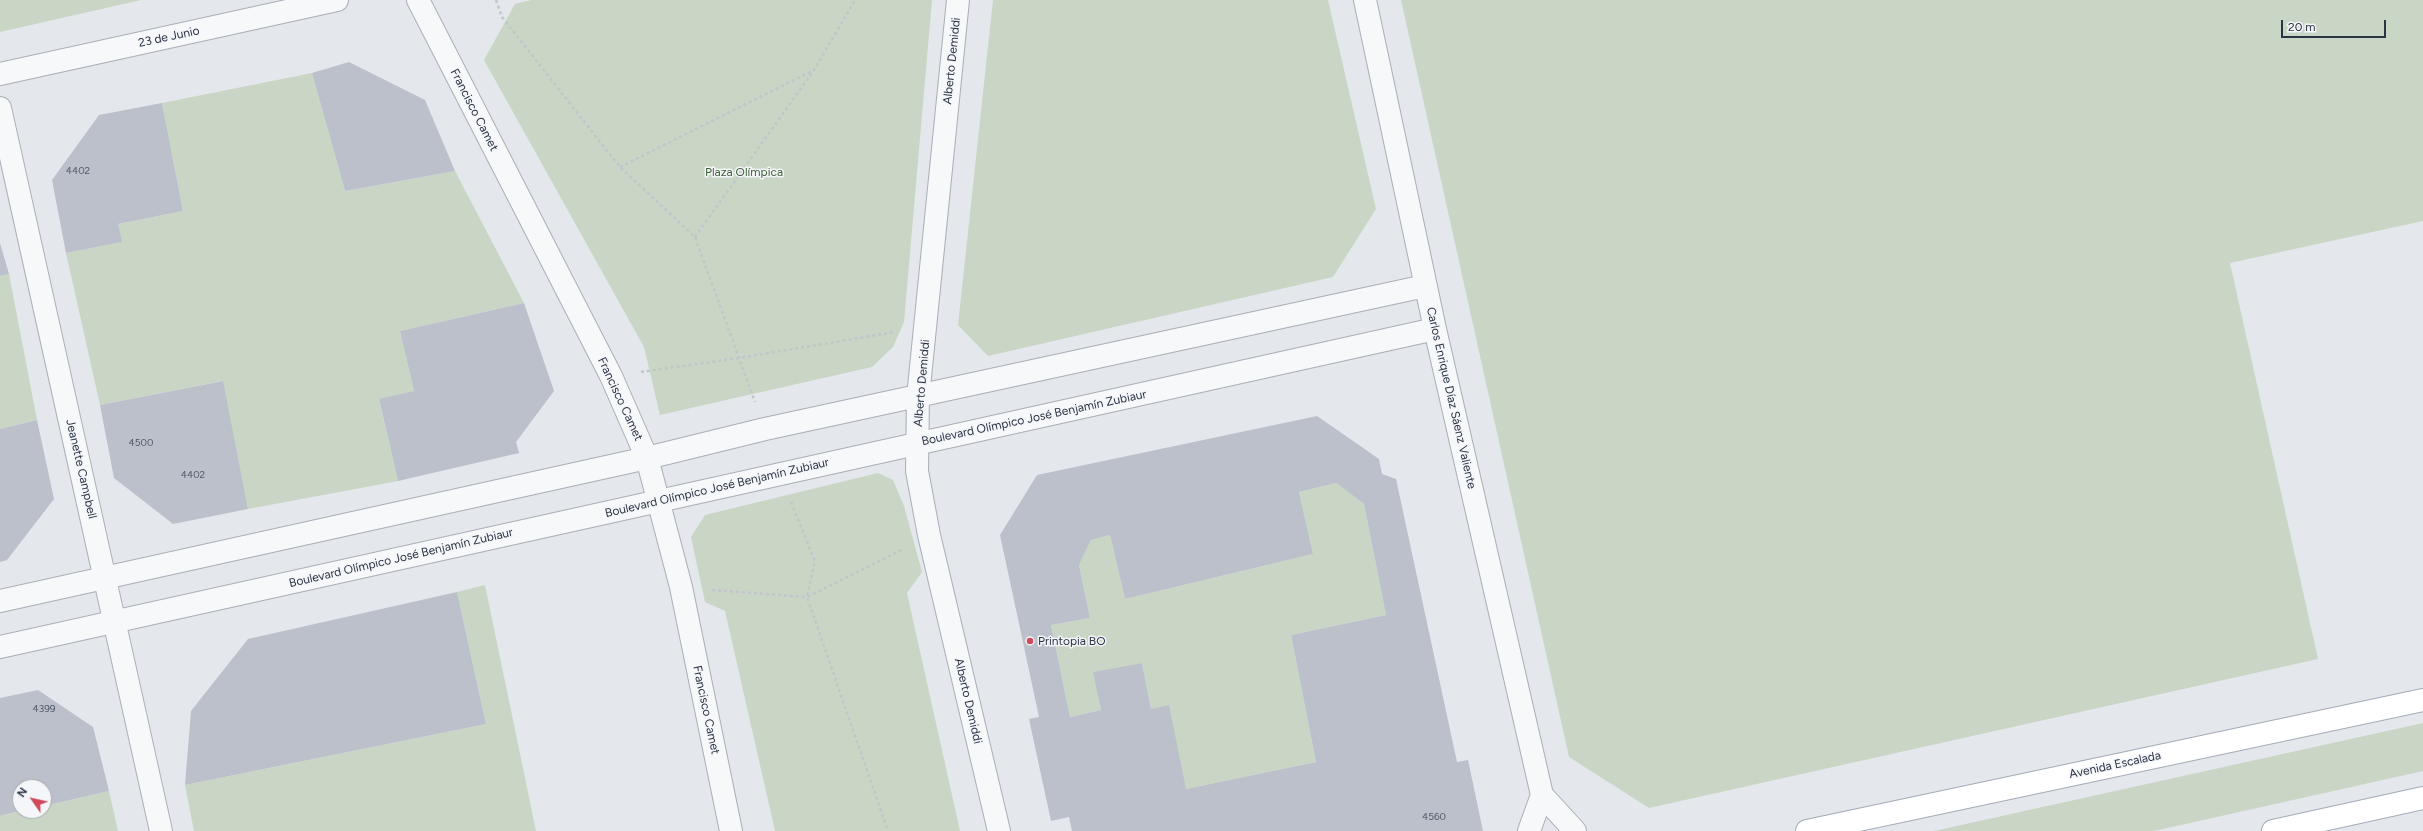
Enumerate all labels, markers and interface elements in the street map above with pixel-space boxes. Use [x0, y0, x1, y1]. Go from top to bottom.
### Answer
scale bar [2283, 12, 2388, 38]
street label: Alberto Demiddi [940, 17, 964, 105]
text: 20 m [2288, 20, 2316, 34]
street label: 23 de Junio [137, 24, 201, 50]
street label: Francisco Camet [447, 66, 501, 154]
house number: 4402 [66, 165, 90, 177]
park label: Plaza Olímpica [705, 165, 783, 179]
street label: Carlos Enrique Díaz Sáenz Valiente [1423, 306, 1479, 490]
street label: Alberto Demiddi [911, 339, 933, 427]
street label: Francisco Camet [594, 355, 646, 443]
street label: Boulevard Olímpico José Benjamín Zubiaur [920, 387, 1148, 449]
street label: Jeanette Campbell [63, 418, 99, 520]
house number: 4500 [129, 437, 153, 449]
street label: Boulevard Olímpico José Benjamín Zubiaur [604, 455, 830, 521]
house number: 4402 [181, 469, 205, 481]
street label: Boulevard Olímpico José Benjamín Zubiaur [288, 525, 514, 591]
place label: Printopia BO [1038, 634, 1106, 648]
marker: Printopia BO [1025, 636, 1035, 646]
street label: Alberto Demiddi [951, 657, 985, 745]
street label: Francisco Camet [690, 664, 722, 756]
house number: 4399 [33, 703, 55, 715]
street label: Avenida Escalada [2068, 748, 2162, 782]
north arrow [12, 779, 52, 819]
text: N [15, 785, 30, 800]
house number: 4560 [1422, 811, 1446, 823]

